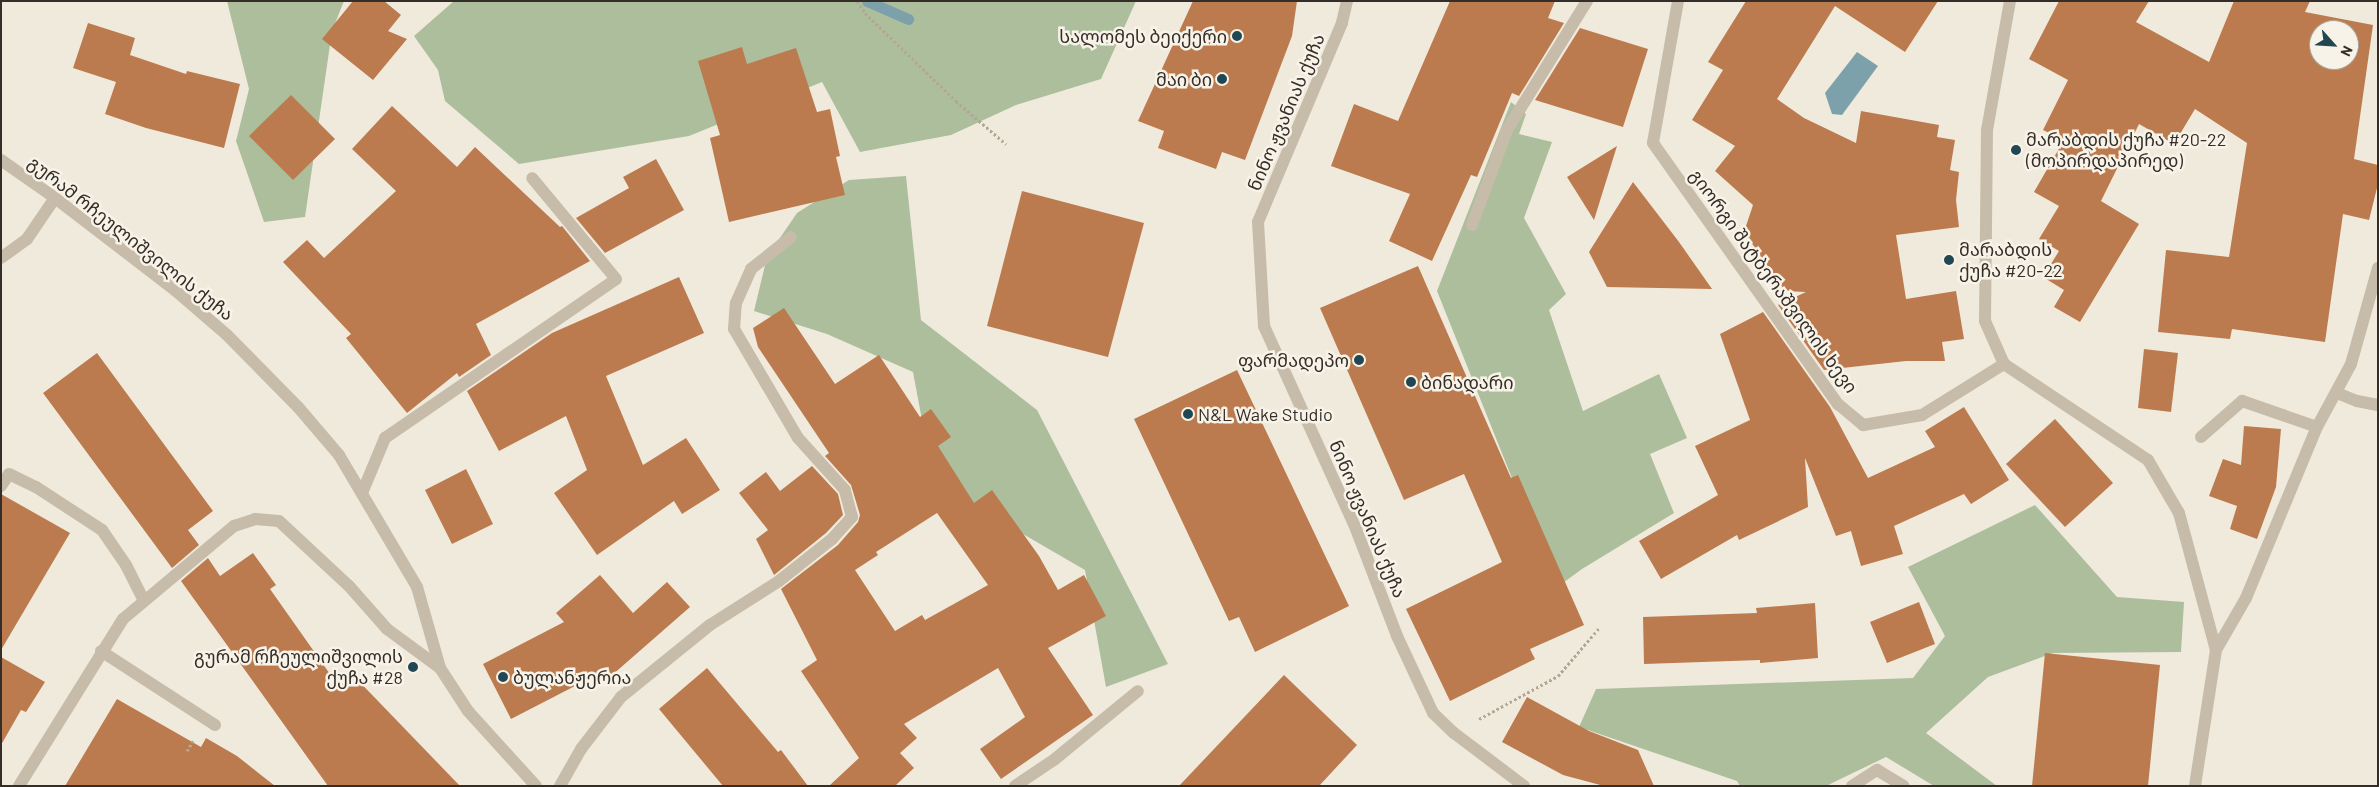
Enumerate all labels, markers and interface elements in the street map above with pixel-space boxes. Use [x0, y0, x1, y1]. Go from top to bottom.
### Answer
north arrow [2309, 20, 2359, 70]
place label: სალომეს ბეიქერი [1059, 25, 1227, 47]
marker: სალომეს ბეიქერი [1231, 30, 1243, 42]
street label: ნინო ჟვანიას ქუჩა [1243, 30, 1329, 194]
text: N [2337, 43, 2357, 59]
place label: მაი ბი [1156, 68, 1212, 90]
marker: მაი ბი [1216, 73, 1228, 85]
place label: მარაბდის ქუჩა #20-22 (მოპირდაპირედ) [2026, 129, 2226, 172]
marker: მარაბდის ქუჩა #20-22 (მოპირდაპირედ) [2010, 144, 2022, 156]
street label: გურამ რჩეულიშვილის ქუჩა [24, 151, 238, 325]
street label: გიორგი შატბერაშვილის ხევი [1685, 165, 1863, 397]
place label: მარაბდის ქუჩა #20-22 [1959, 239, 2063, 282]
marker: მარაბდის ქუჩა #20-22 [1943, 254, 1955, 266]
place label: ფარმადეპო [1238, 349, 1349, 371]
marker: ფარმადეპო [1353, 354, 1365, 366]
place label: ბინადარი [1421, 371, 1514, 393]
marker: ბინადარი [1405, 376, 1417, 388]
place label: N&L Wake Studio [1198, 403, 1333, 425]
marker: N&L Wake Studio [1182, 408, 1194, 420]
street label: ნინო ჟვანიას ქუჩა [1325, 437, 1411, 601]
place label: გურამ რჩეულიშვილის ქუჩა #28 [194, 646, 403, 689]
marker: გურამ რჩეულიშვილის ქუჩა #28 [407, 661, 419, 673]
place label: ბულანჟერია [513, 666, 631, 688]
marker: ბულანჟერია [497, 671, 509, 683]

